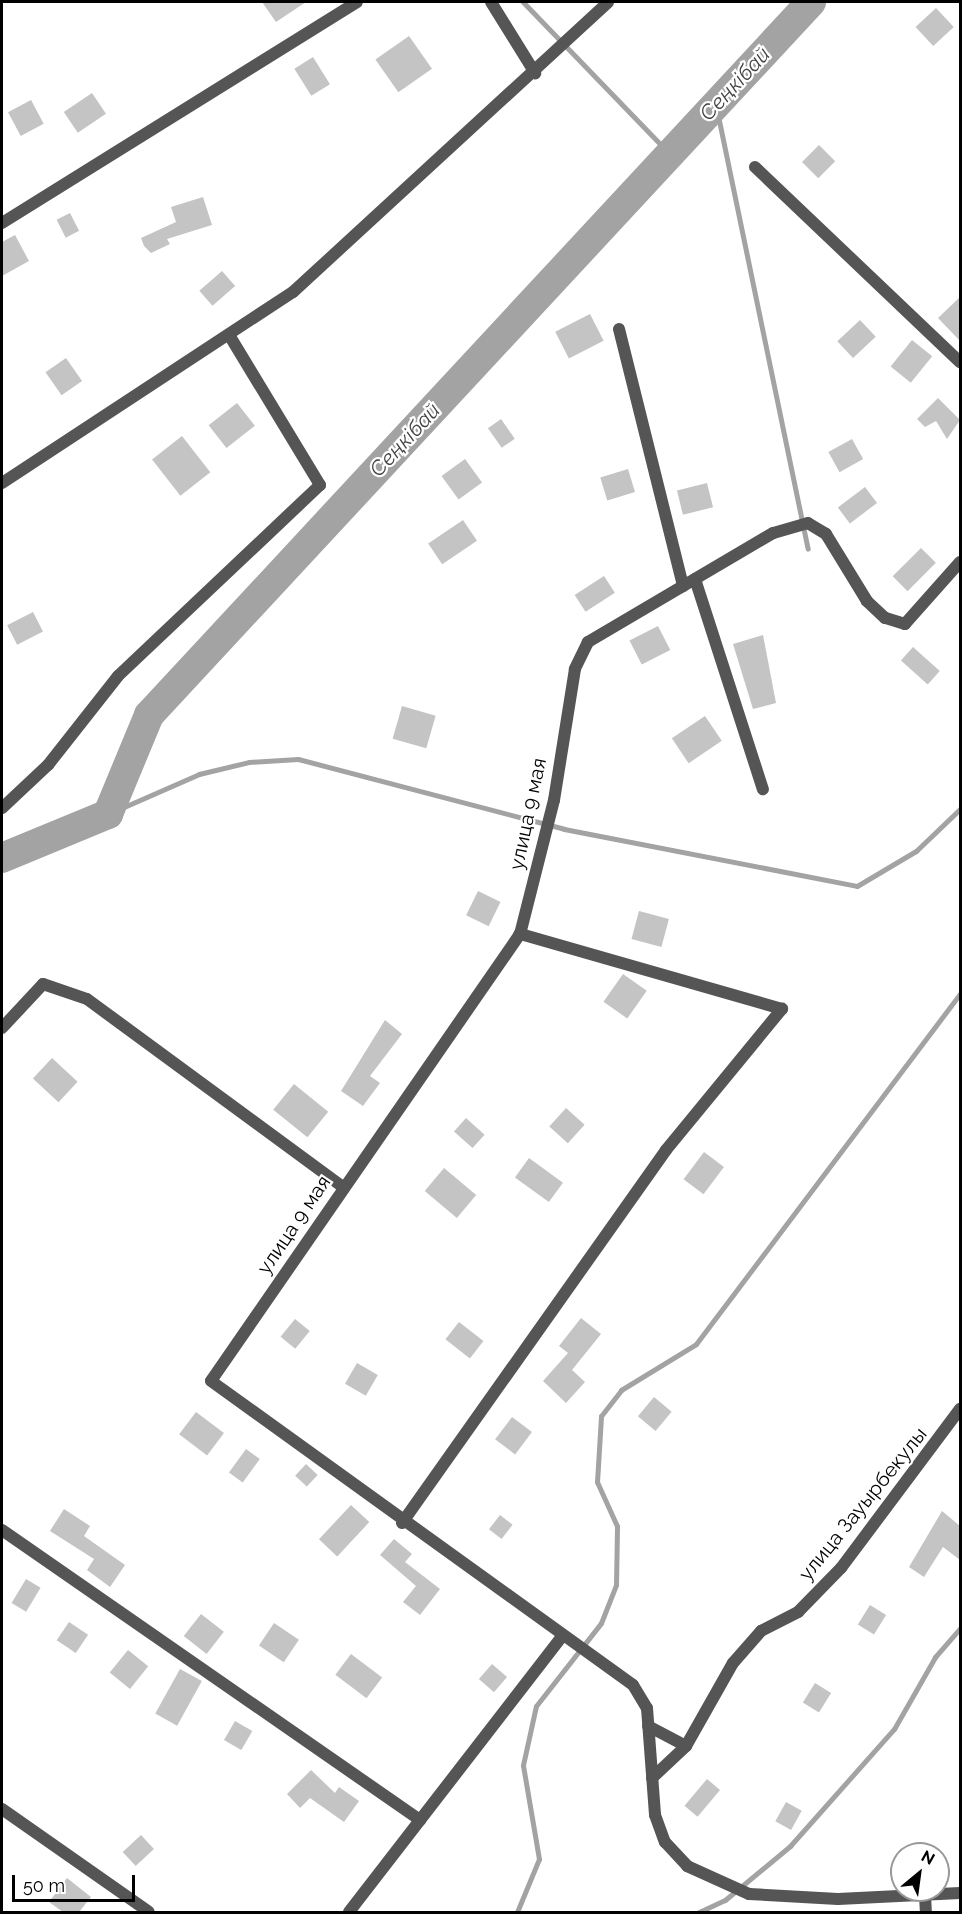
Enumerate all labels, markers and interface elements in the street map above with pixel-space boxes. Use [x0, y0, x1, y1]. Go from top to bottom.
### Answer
water label: Сеңкібай [695, 42, 775, 126]
water label: Сеңкібай [365, 398, 445, 482]
street label: улица 9 мая [504, 756, 552, 872]
street label: улица 9 мая [252, 1171, 336, 1279]
street label: улица Зауырбекулы [794, 1423, 932, 1585]
north arrow [890, 1842, 950, 1902]
text: N [918, 1846, 938, 1869]
scale bar [15, 1863, 138, 1901]
text: 50 m [23, 1875, 65, 1896]

